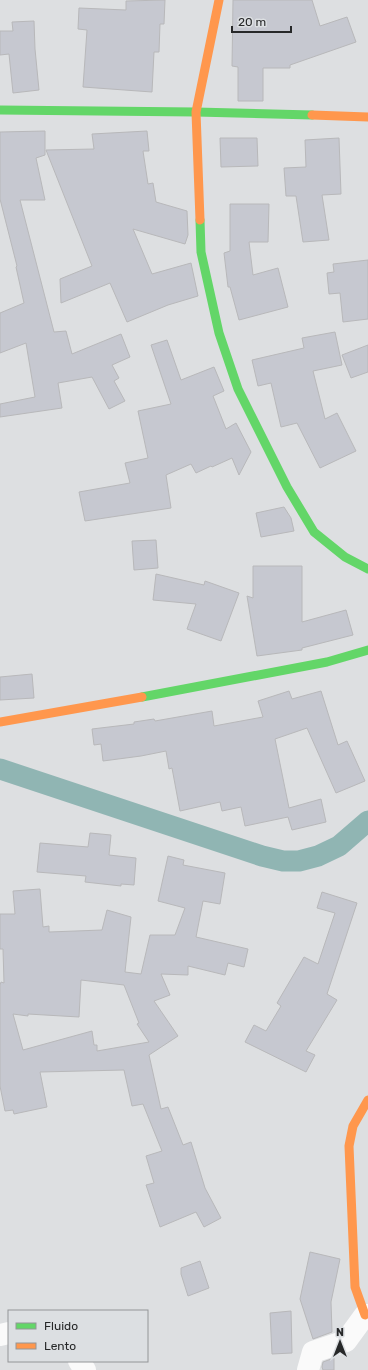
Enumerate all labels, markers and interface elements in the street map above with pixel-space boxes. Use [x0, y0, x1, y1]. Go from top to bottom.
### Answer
scale bar [232, 8, 291, 34]
text: 20 m [238, 15, 266, 29]
legend [8, 1310, 148, 1362]
text: Fluido [44, 1319, 78, 1333]
north arrow [320, 1322, 360, 1362]
text: N [336, 1326, 344, 1339]
text: Lento [44, 1339, 76, 1353]

